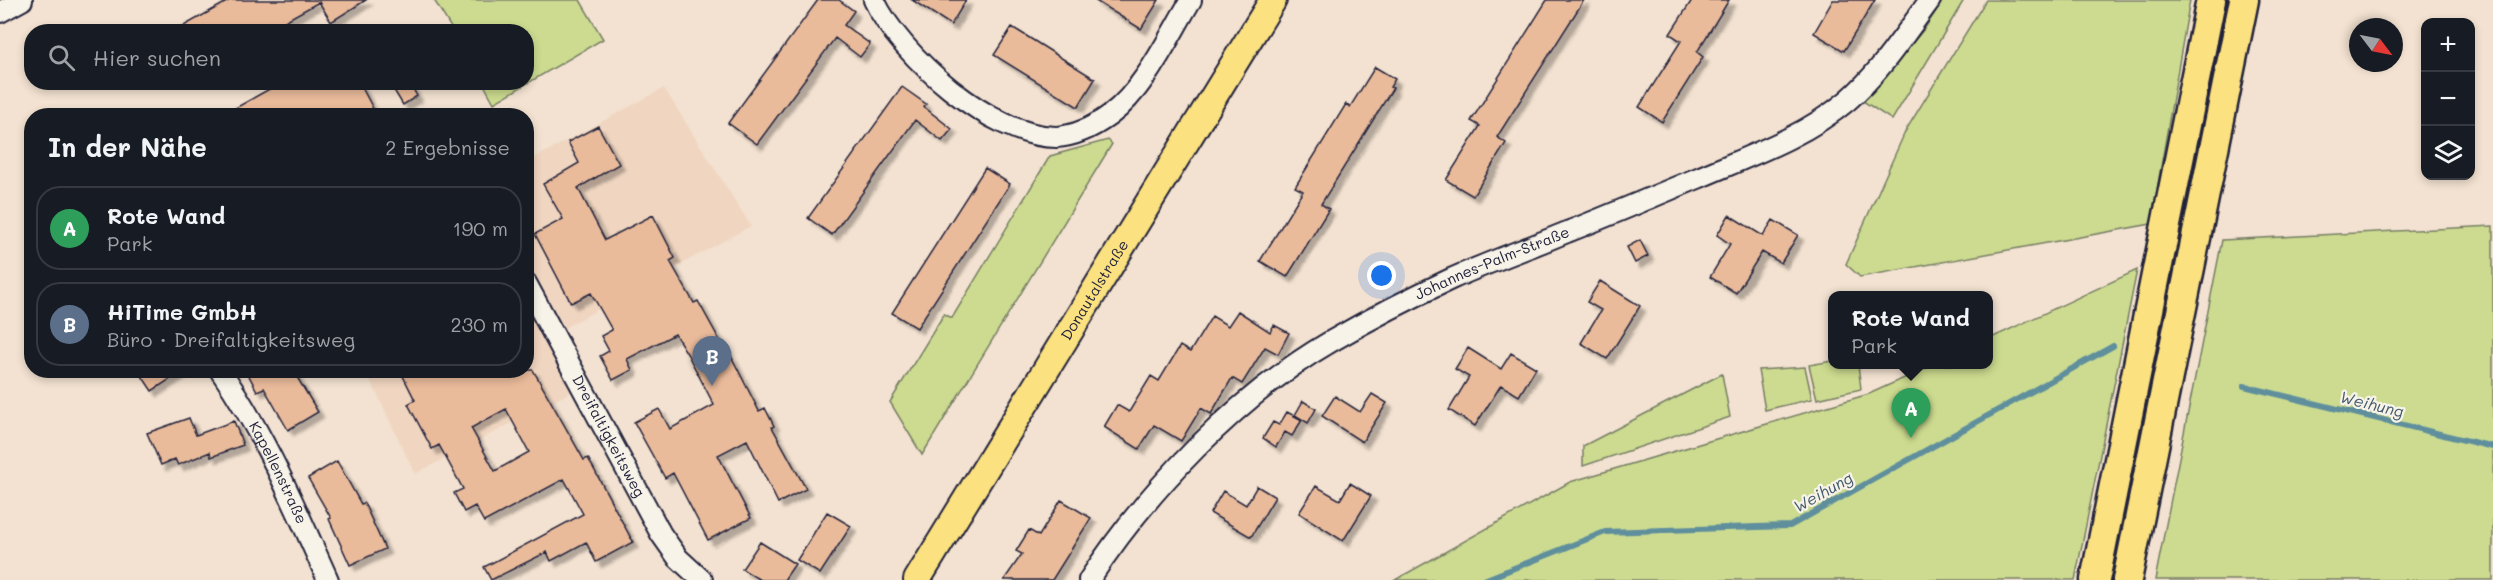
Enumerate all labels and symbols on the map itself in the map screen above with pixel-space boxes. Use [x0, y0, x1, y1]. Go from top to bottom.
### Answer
north arrow [2349, 18, 2403, 72]
street label: Johannes-Palm-Straße [1411, 221, 1572, 304]
street label: Donautalstraße [1056, 236, 1132, 344]
your location [1367, 261, 1396, 290]
pin: B [692, 336, 732, 386]
street label: Dreifaltigkeitsweg [568, 371, 650, 501]
water label: Weihung [2338, 385, 2406, 422]
pin: A [1892, 388, 1930, 438]
street label: Kapellenstraße [245, 417, 312, 527]
water label: Weihung [1789, 467, 1856, 516]

